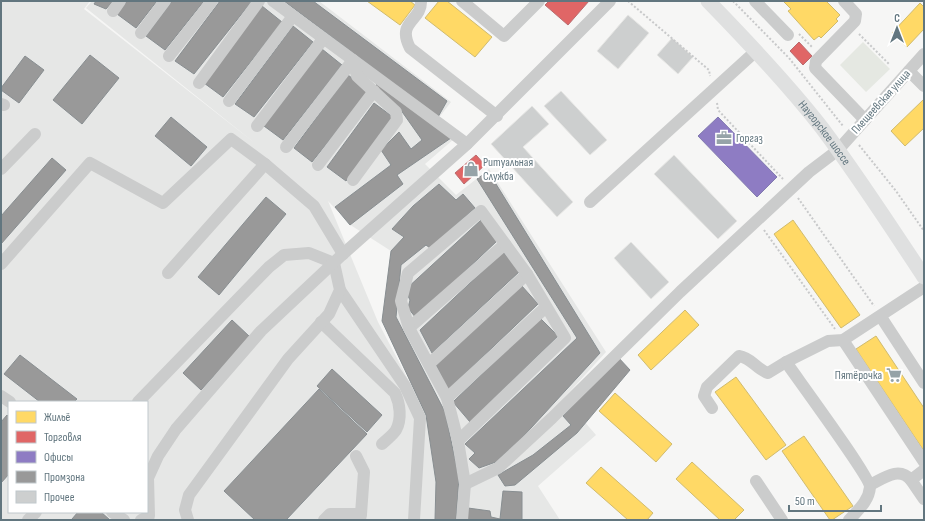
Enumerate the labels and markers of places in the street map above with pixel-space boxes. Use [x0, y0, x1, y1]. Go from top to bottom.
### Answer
office icon: Горгаз [715, 129, 733, 147]
place label: Горгаз [736, 131, 763, 146]
place label: Ритуальная Служба [483, 155, 533, 184]
shop icon: Ритуальная Служба [462, 160, 480, 178]
supermarket icon: Пятёрочка [885, 366, 903, 384]
place label: Пятёрочка [835, 368, 882, 383]

